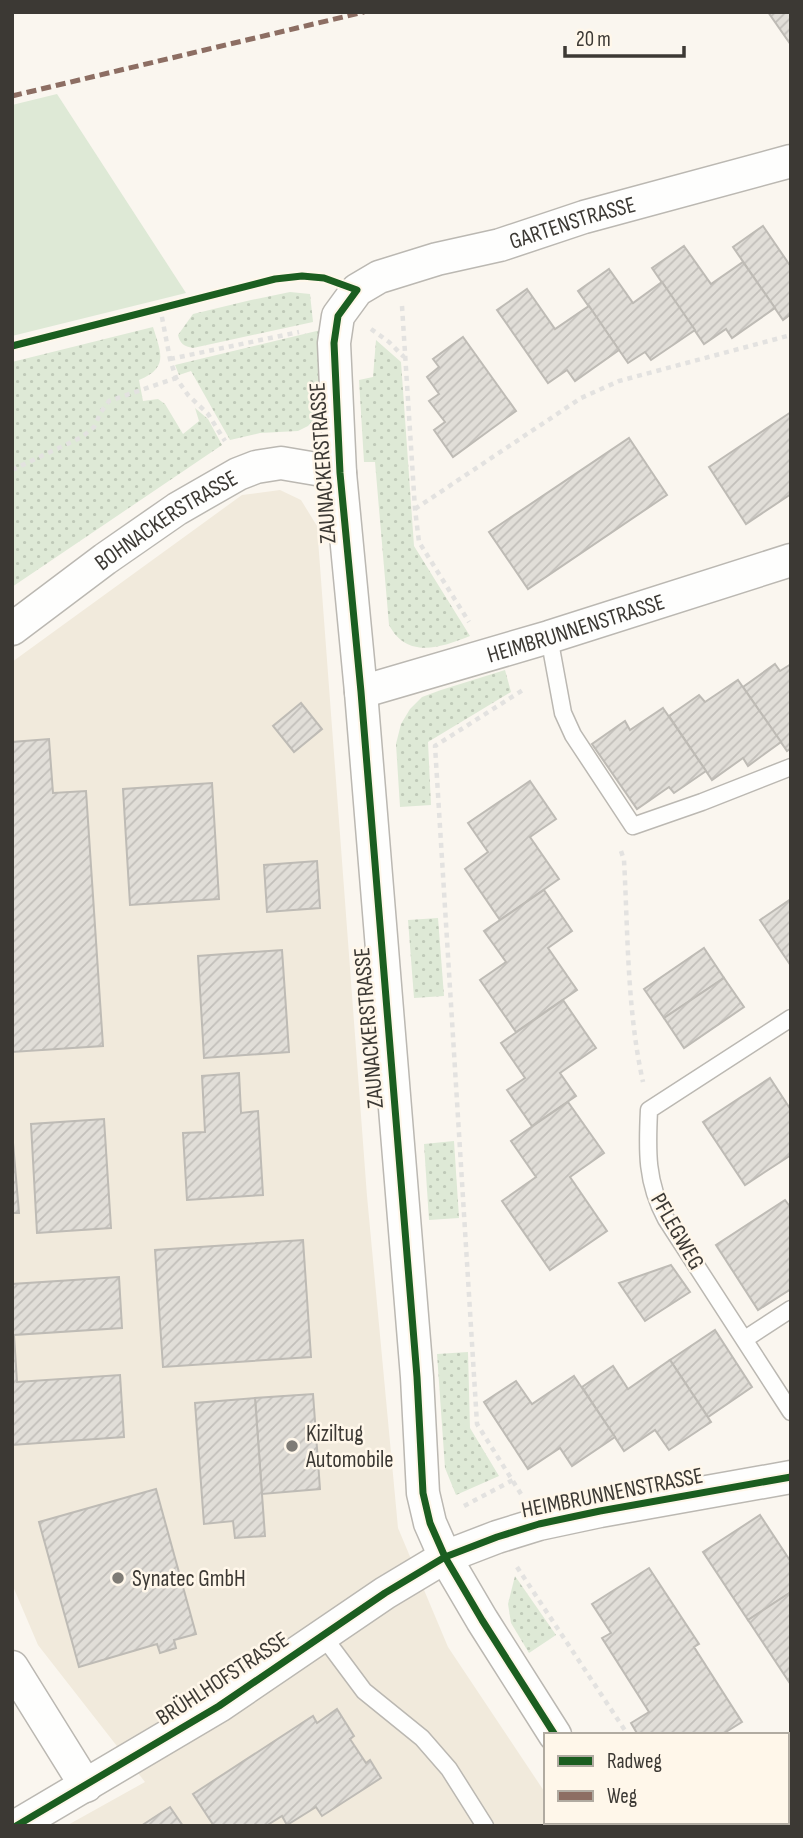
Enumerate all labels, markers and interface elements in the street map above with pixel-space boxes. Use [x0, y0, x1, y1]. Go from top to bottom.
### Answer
scale bar [565, 14, 684, 58]
text: 20 m [576, 27, 611, 52]
street label: GARTENSTRASSE [506, 191, 639, 256]
street label: ZAUNACKERSTRASSE [303, 381, 343, 545]
street label: BOHNACKERSTRASSE [89, 464, 243, 577]
street label: HEIMBRUNNENSTRASSE [484, 588, 668, 669]
street label: ZAUNACKERSTRASSE [348, 946, 390, 1110]
street label: PFLEGWEG [644, 1188, 710, 1275]
place label: Kiziltug Automobile [305, 1420, 394, 1474]
marker: Kiziltug Automobile [284, 1438, 300, 1454]
street label: HEIMBRUNNENSTRASSE [519, 1462, 705, 1524]
place label: Synatec GmbH [132, 1565, 246, 1593]
marker: Synatec GmbH [110, 1570, 126, 1586]
street label: BRÜHLHOFSTRASSE [151, 1626, 294, 1732]
legend [544, 1733, 789, 1824]
text: Radweg [607, 1749, 662, 1774]
text: Weg [607, 1784, 637, 1809]

